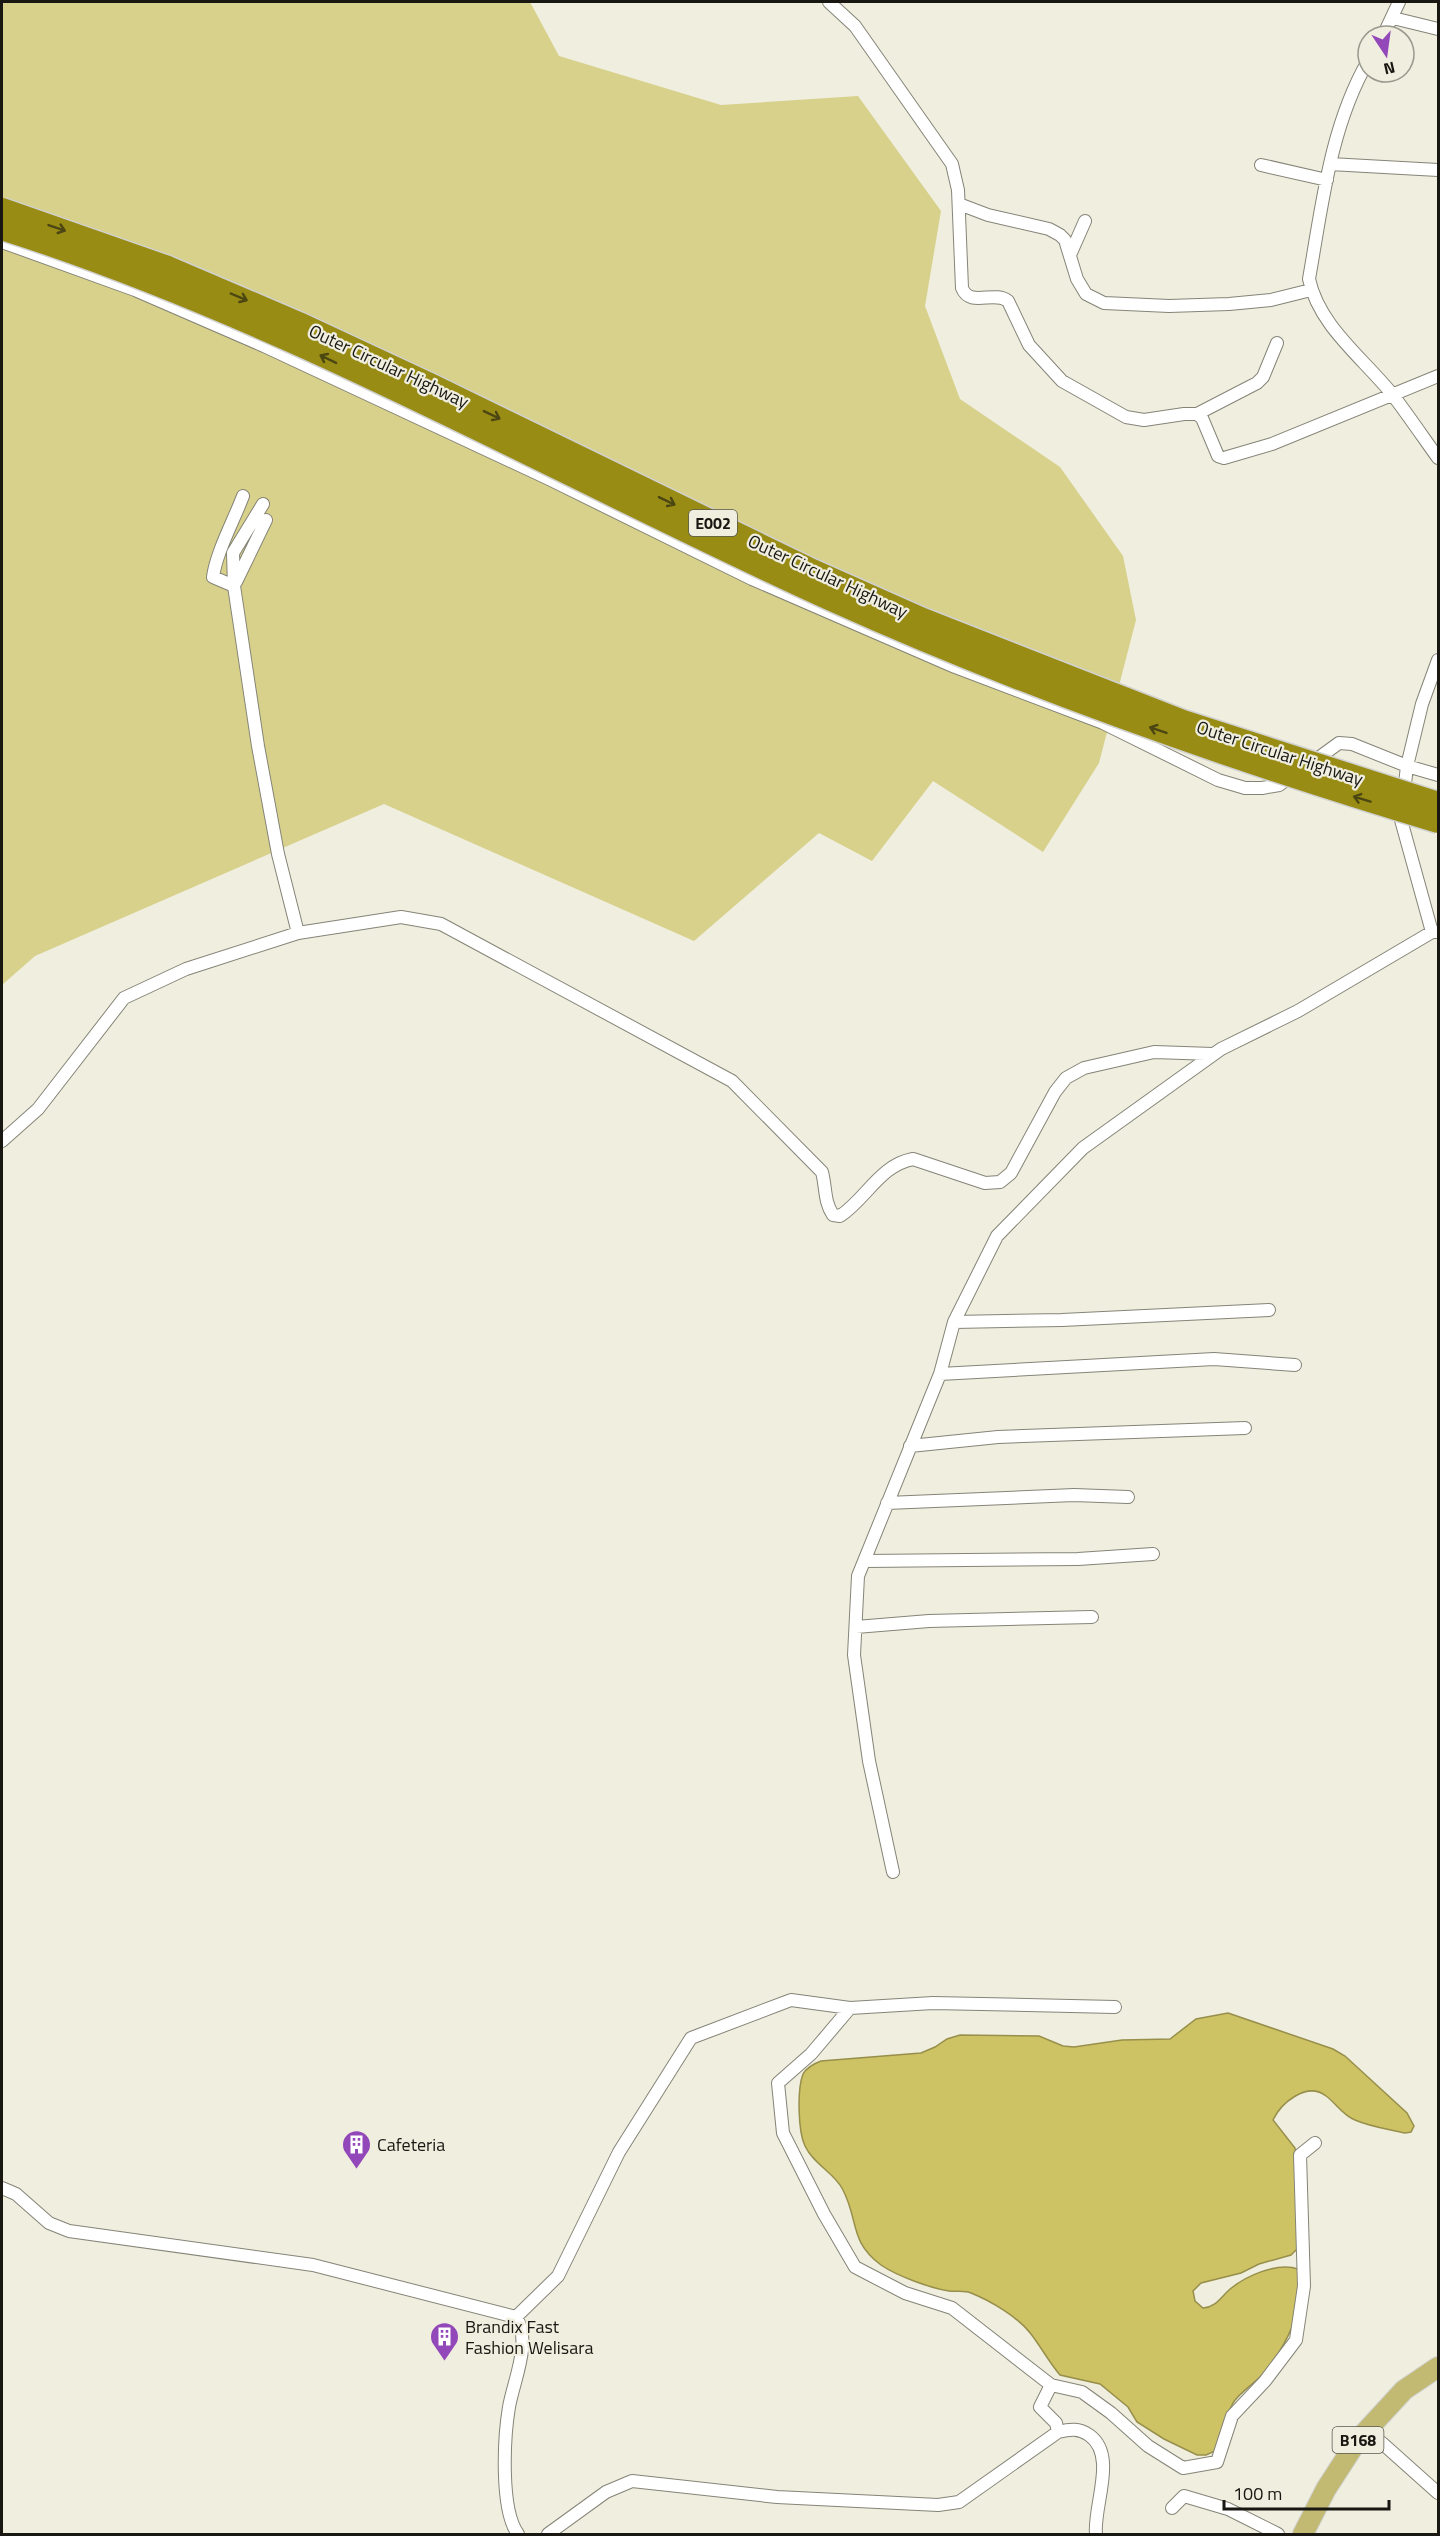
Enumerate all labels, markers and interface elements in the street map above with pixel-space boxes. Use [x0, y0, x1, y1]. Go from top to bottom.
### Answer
north arrow [1356, 24, 1416, 84]
text: N [1381, 56, 1397, 82]
one-way arrow [47, 224, 66, 235]
one-way arrow [230, 293, 248, 304]
street label: Outer Circular Highway [305, 317, 474, 415]
one-way arrow [320, 352, 338, 364]
one-way arrow [483, 410, 501, 421]
one-way arrow [658, 495, 676, 507]
road number: E002 [689, 510, 737, 536]
street label: Outer Circular Highway [744, 527, 913, 625]
street label: Outer Circular Highway [1193, 713, 1367, 793]
one-way arrow [1149, 724, 1168, 735]
one-way arrow [1353, 792, 1372, 803]
building icon: Cafeteria [340, 2128, 372, 2170]
place label: Cafeteria [377, 2131, 445, 2158]
place label: Brandix Fast Fashion Welisara [465, 2313, 593, 2361]
building icon: Brandix Fast Fashion Welisara [428, 2320, 460, 2362]
road number: B168 [1332, 2427, 1384, 2453]
scale bar [1224, 2473, 1389, 2511]
text: 100 m [1233, 2480, 1282, 2507]

